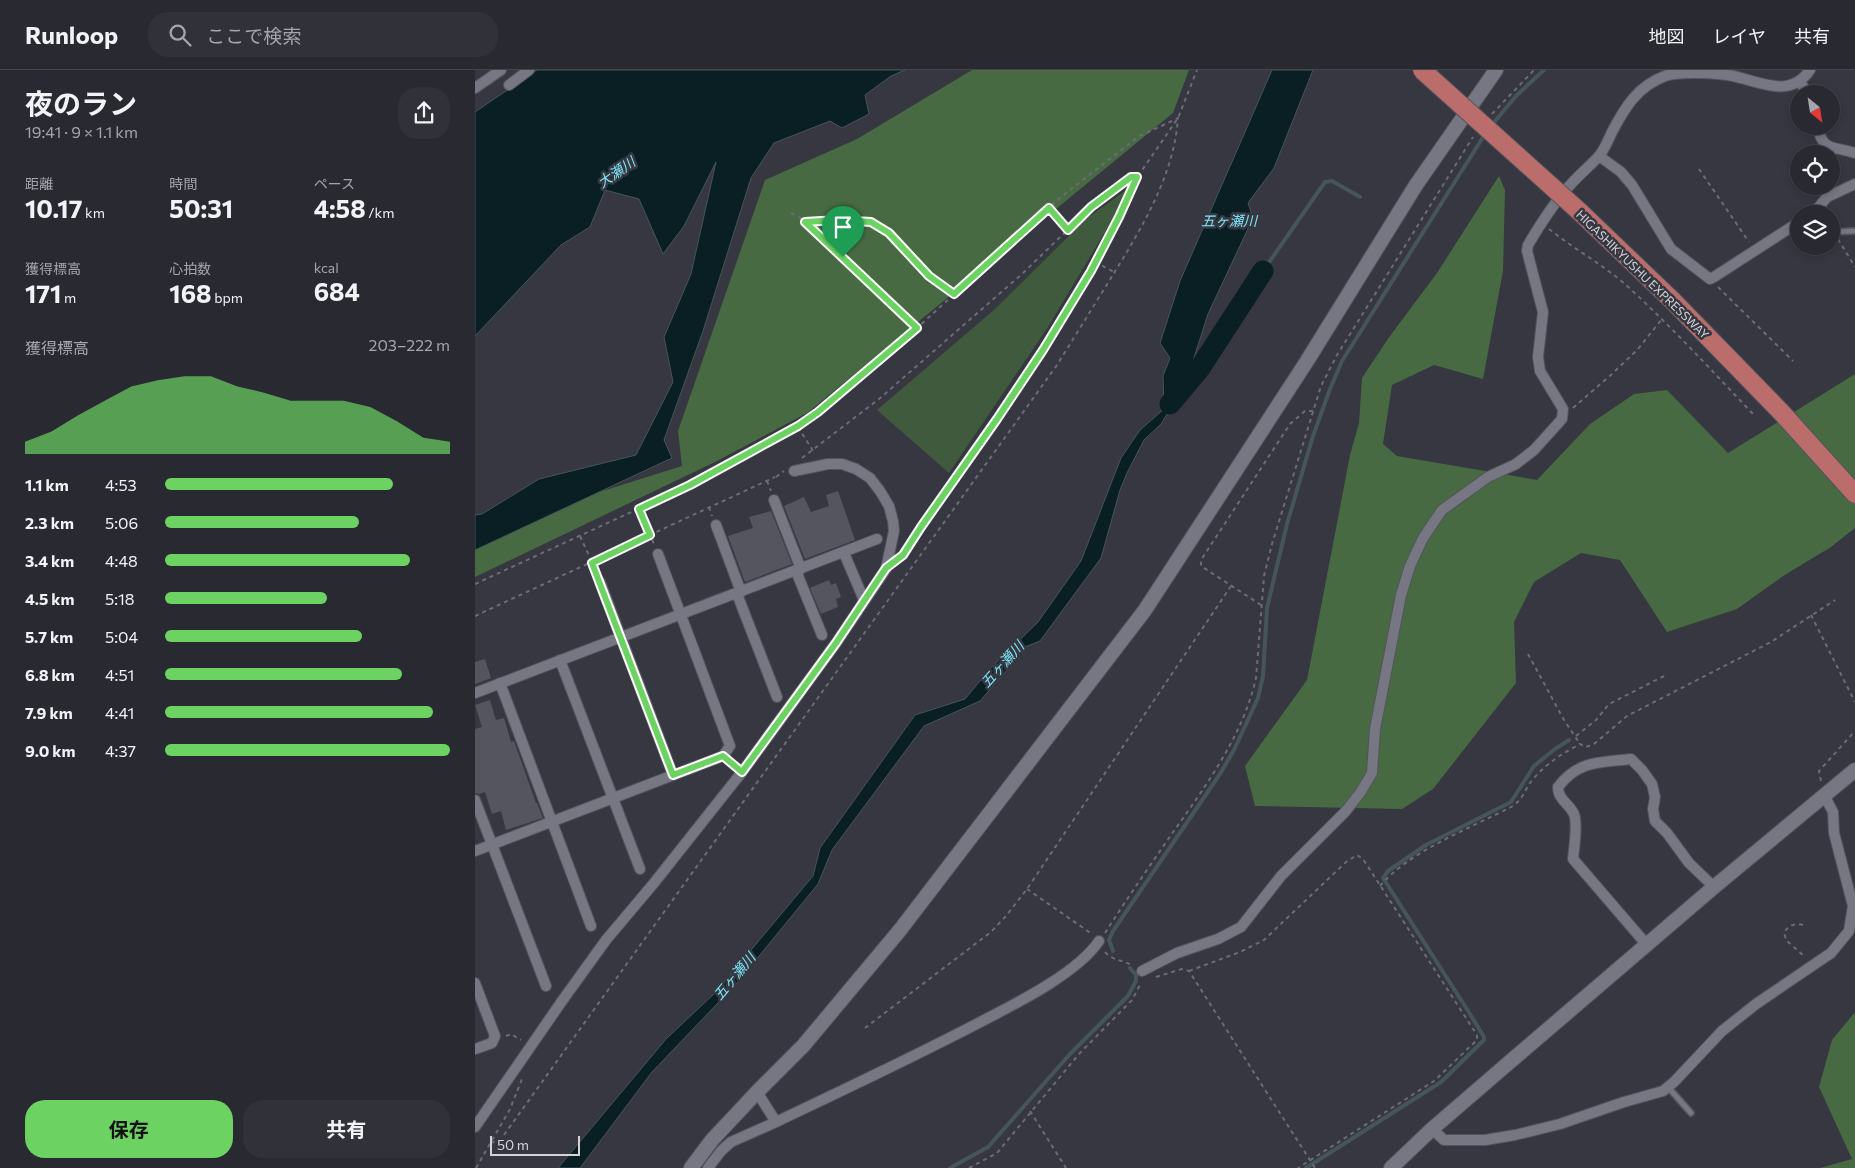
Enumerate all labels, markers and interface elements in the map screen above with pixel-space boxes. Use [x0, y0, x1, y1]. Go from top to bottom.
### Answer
search box [148, 12, 498, 57]
text: Runloop [25, 20, 118, 49]
icon: search [166, 21, 194, 49]
text: ここで検索 [206, 24, 301, 47]
text: 地図 [1649, 25, 1685, 47]
text: レイヤ [1713, 25, 1766, 47]
text: 共有 [1794, 25, 1830, 47]
north arrow [1790, 85, 1840, 135]
map controls [1790, 85, 1840, 255]
text: 夜のラン [25, 86, 137, 120]
button: share [398, 87, 450, 139]
text: 19:41 · 9 × 1.1 km [25, 122, 138, 141]
button: locate [1790, 145, 1840, 195]
water label: 大瀬川 [594, 152, 640, 191]
text: 距離 [25, 175, 53, 192]
text: 時間 [169, 175, 197, 192]
text: ペース [314, 175, 355, 192]
text: 10.17 [25, 193, 82, 223]
text: 50:31 [169, 193, 233, 223]
text: 4:58 [314, 193, 366, 223]
text: km [82, 204, 105, 221]
text: /km [366, 204, 394, 221]
button: layers [1790, 205, 1840, 255]
pin [822, 206, 864, 257]
street label: HIGASHIKYUSHU EXPRESSWAY [1574, 207, 1712, 341]
water label: 五ヶ瀬川 [1201, 212, 1259, 229]
icon: arrive [829, 213, 857, 241]
text: kcal [314, 259, 339, 276]
text: 獲得標高 [25, 260, 81, 277]
text: 心拍数 [169, 260, 211, 277]
text: 684 [314, 276, 360, 306]
text: 171 [25, 278, 61, 308]
text: 168 [169, 278, 212, 308]
text: m [61, 289, 76, 306]
text: bpm [212, 289, 243, 306]
text: 203–222 m [369, 335, 450, 354]
text: 獲得標高 [25, 338, 89, 357]
text: 1.1 km [25, 475, 69, 494]
text: 4:53 [105, 475, 137, 494]
text: 2.3 km [25, 513, 74, 532]
text: 5:06 [105, 513, 138, 532]
text: 3.4 km [25, 551, 74, 570]
text: 4:48 [105, 551, 138, 570]
text: 4.5 km [25, 589, 75, 608]
text: 5:18 [105, 589, 135, 608]
text: 5.7 km [25, 627, 73, 646]
text: 5:04 [105, 627, 138, 646]
water label: 五ヶ瀬川 [977, 636, 1028, 690]
text: 6.8 km [25, 665, 75, 684]
text: 4:51 [105, 665, 134, 684]
text: 7.9 km [25, 703, 73, 722]
text: 4:41 [105, 703, 134, 722]
text: 9.0 km [25, 741, 76, 760]
text: 4:37 [105, 741, 136, 760]
water label: 五ヶ瀬川 [709, 948, 760, 1003]
button: 保存 [25, 1100, 233, 1158]
button: 共有 [243, 1100, 450, 1158]
scale bar [490, 1133, 580, 1156]
text: 50 m [497, 1136, 529, 1153]

